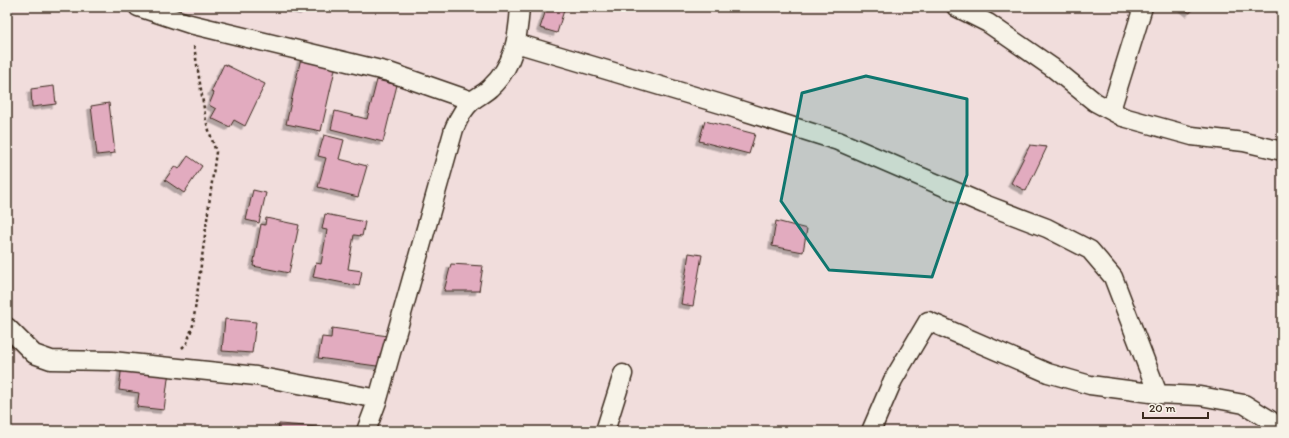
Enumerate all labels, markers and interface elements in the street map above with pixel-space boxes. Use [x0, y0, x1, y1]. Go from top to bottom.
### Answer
scale bar [1143, 394, 1208, 420]
text: 20 m [1149, 401, 1176, 415]

